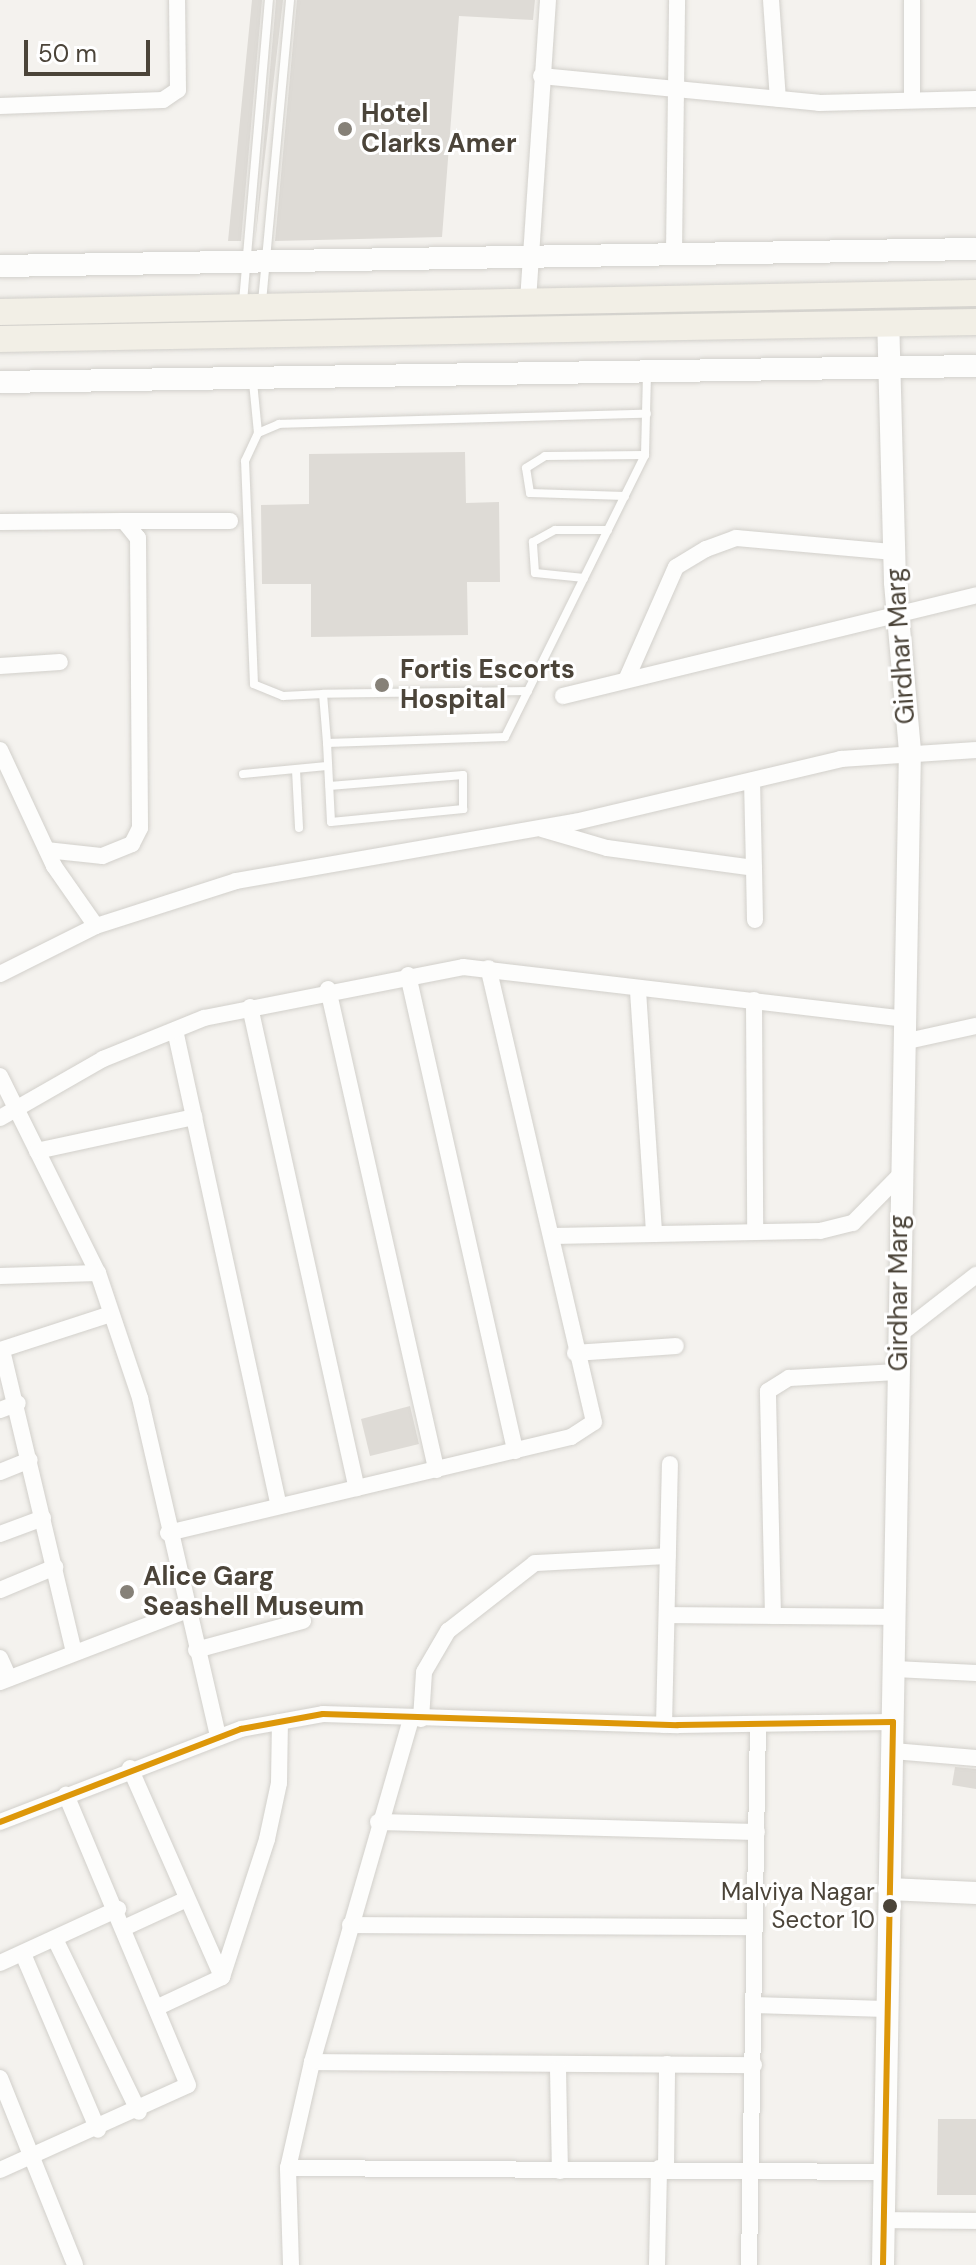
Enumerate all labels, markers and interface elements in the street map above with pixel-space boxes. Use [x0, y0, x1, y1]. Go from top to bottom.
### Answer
scale bar [28, 24, 154, 74]
text: 50 m [38, 38, 97, 69]
place label: Hotel Clarks Amer [361, 98, 517, 160]
marker: Hotel Clarks Amer [336, 120, 354, 138]
street label: Girdhar Marg [880, 567, 922, 725]
place label: Fortis Escorts Hospital [400, 654, 575, 716]
marker: Fortis Escorts Hospital [371, 674, 393, 696]
street label: Girdhar Marg [883, 1215, 915, 1371]
place label: Alice Garg Seashell Museum [143, 1561, 364, 1622]
marker: Alice Garg Seashell Museum [118, 1583, 136, 1601]
place label: Malviya Nagar Sector 10 [721, 1878, 875, 1934]
marker: Malviya Nagar Sector 10 [882, 1898, 898, 1914]

